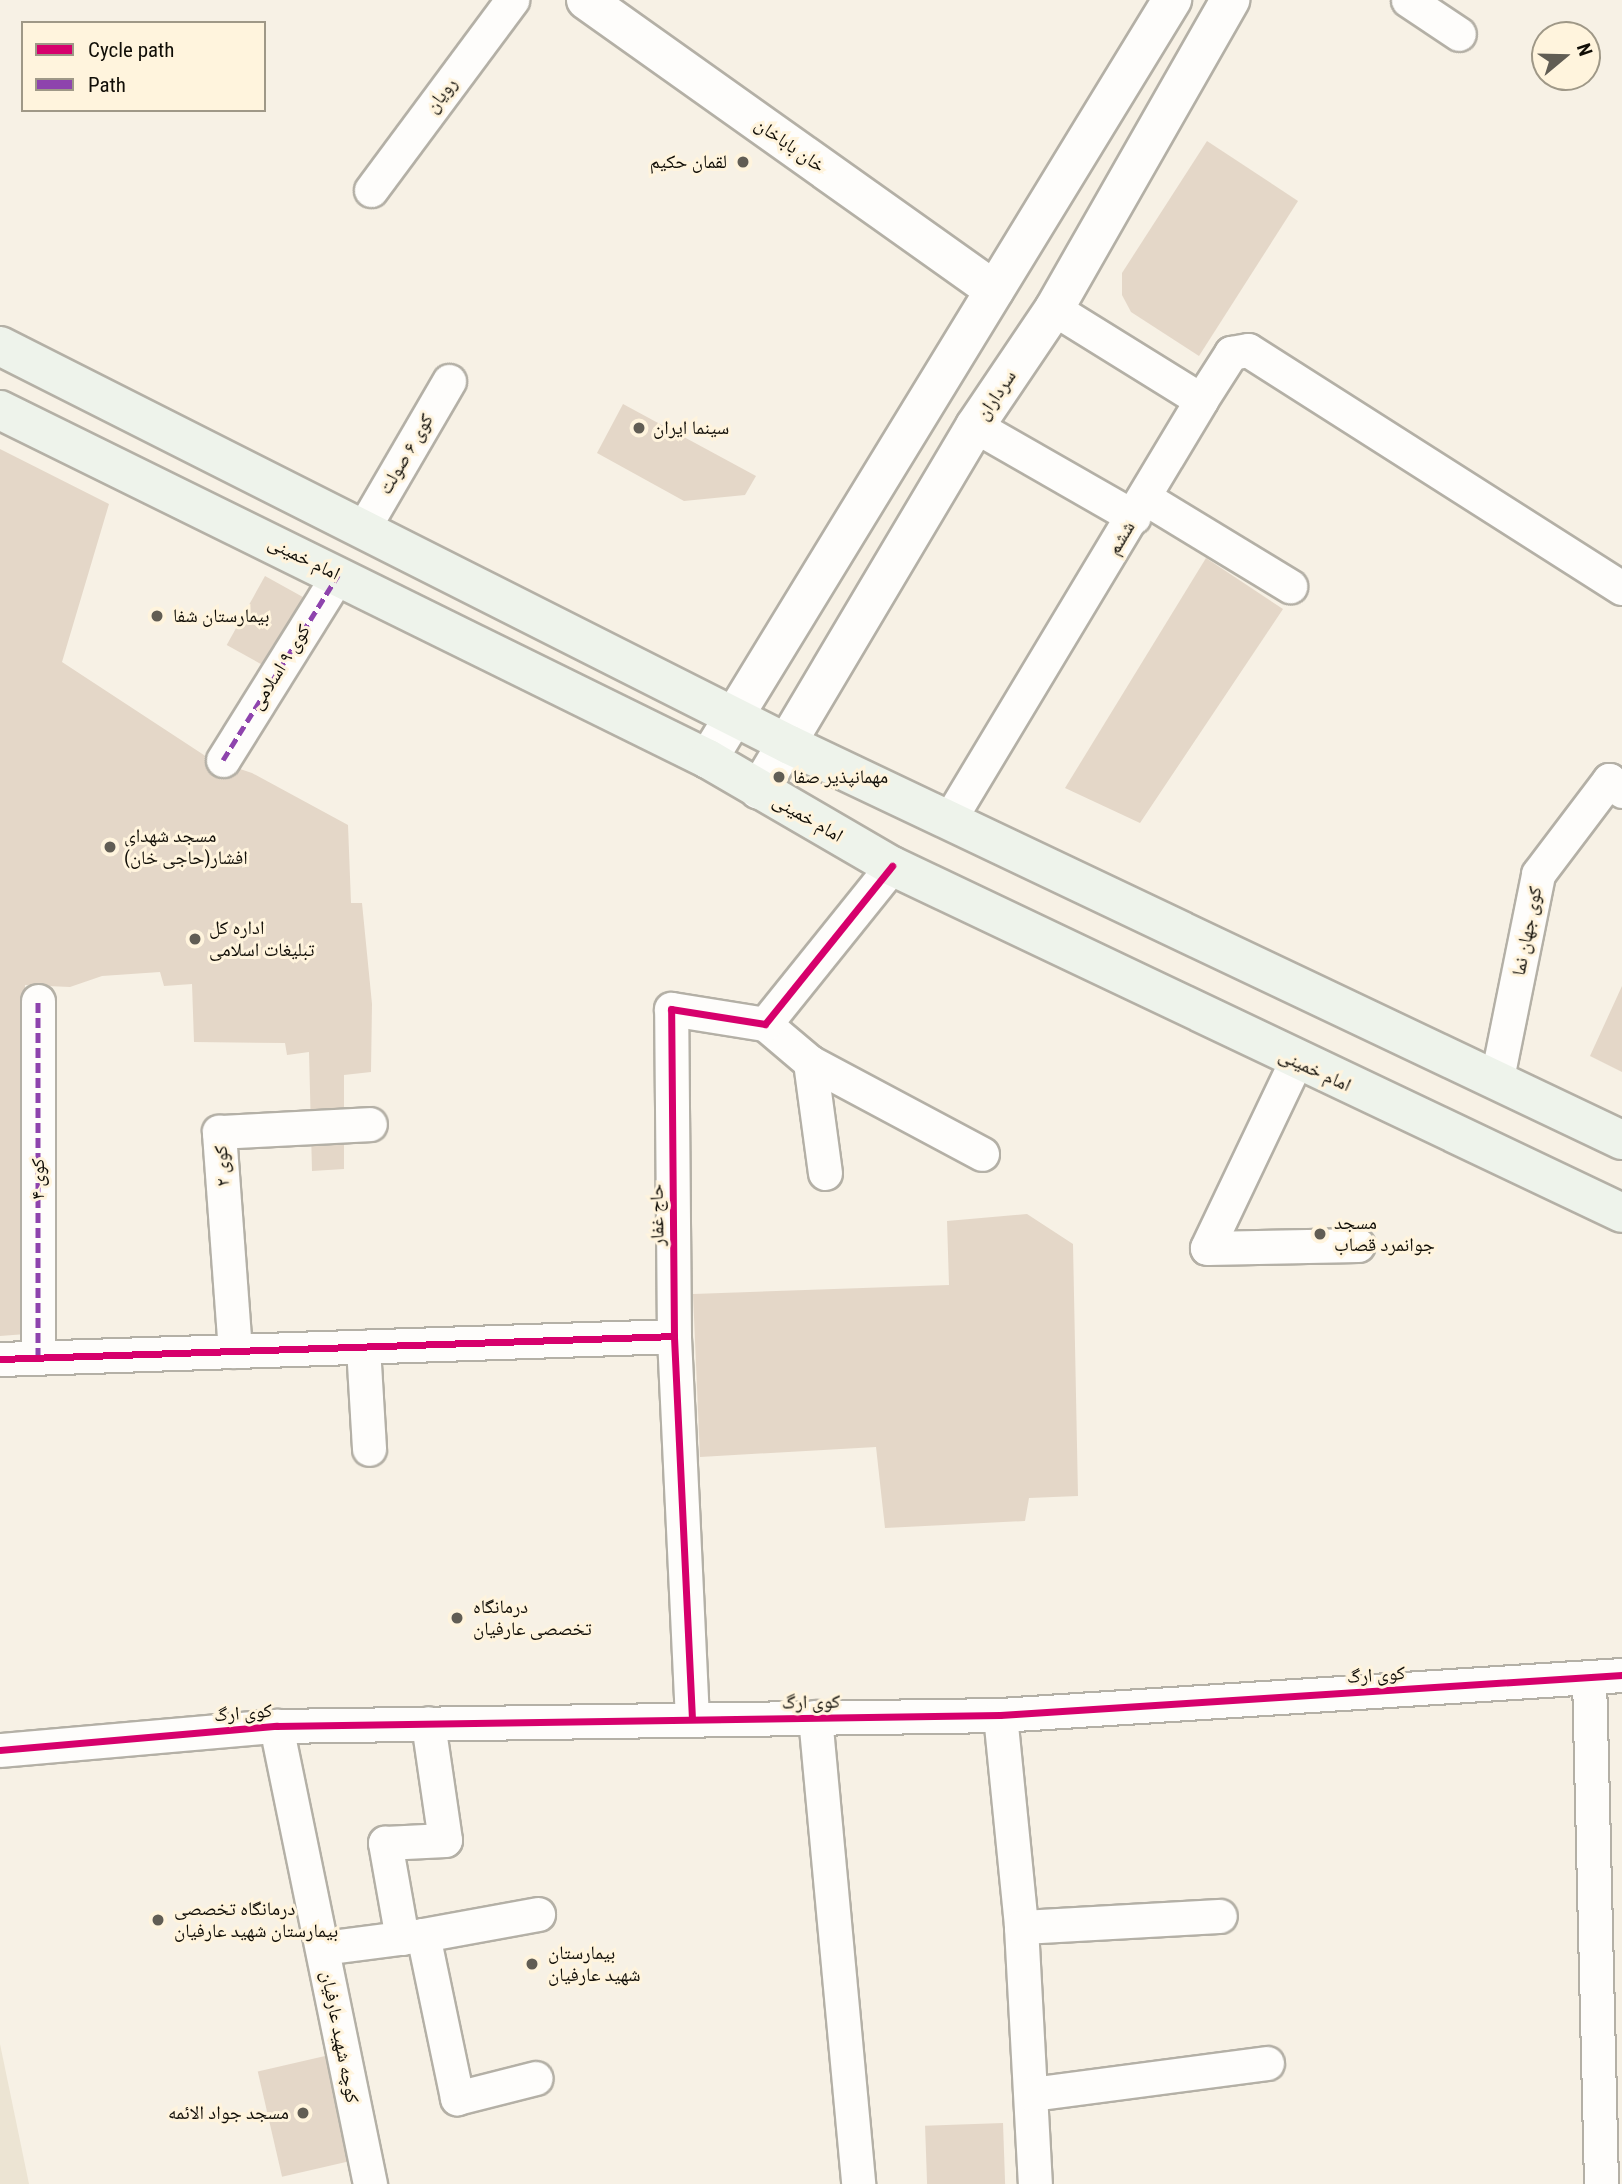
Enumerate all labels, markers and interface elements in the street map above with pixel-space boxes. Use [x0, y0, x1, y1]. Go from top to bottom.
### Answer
legend [21, 21, 266, 112]
north arrow [1531, 21, 1601, 91]
text: Cycle path [88, 38, 174, 62]
text: N [1572, 40, 1597, 59]
text: Path [88, 73, 126, 97]
street label: رویان [420, 73, 462, 117]
street label: خان باباخان [751, 113, 829, 177]
place label: لقمان حکیم [650, 151, 727, 173]
marker: لقمان حکیم [733, 152, 753, 172]
street label: سرداران [971, 366, 1021, 424]
street label: کوی ۶ صولت [374, 410, 438, 498]
place label: سینما ایران [653, 417, 729, 439]
marker: سینما ایران [631, 420, 647, 436]
street label: ششم [1102, 517, 1140, 559]
street label: امام خمینی [264, 531, 344, 585]
place label: بیمارستان شفا [173, 605, 269, 627]
marker: بیمارستان شفا [147, 606, 167, 626]
street label: کوی ۹ اسلامی [245, 620, 315, 714]
place label: مهمانپذیر صفا [793, 766, 888, 788]
marker: مهمانپذیر صفا [771, 769, 787, 785]
street label: امام خمینی [769, 789, 847, 847]
place label: مسجد شهدای افشار(حاجی خان) [124, 825, 248, 869]
marker: مسجد شهدای افشار(حاجی خان) [102, 839, 118, 855]
street label: کوی جهان نما [1507, 884, 1547, 978]
place label: اداره کل تبلیغات اسلامی [209, 917, 315, 961]
marker: اداره کل تبلیغات اسلامی [187, 931, 203, 947]
street label: امام خمینی [1275, 1043, 1355, 1097]
street label: کوی ۲ [209, 1145, 235, 1187]
street label: کوی ۴ [27, 1158, 49, 1200]
street label: حاج غفار [645, 1184, 669, 1246]
place label: مسجد جوانمرد قصاب [1334, 1212, 1435, 1256]
marker: مسجد جوانمرد قصاب [1312, 1226, 1328, 1242]
place label: درمانگاه تخصصی عارفیان [473, 1596, 592, 1640]
marker: درمانگاه تخصصی عارفیان [447, 1608, 467, 1628]
street label: کوی ارگ [1346, 1662, 1406, 1688]
street label: کوی ارگ [782, 1690, 840, 1714]
street label: کوی ارگ [213, 1699, 273, 1727]
place label: درمانگاه تخصصی بیمارستان شهید عارفیان [174, 1898, 338, 1942]
marker: درمانگاه تخصصی بیمارستان شهید عارفیان [148, 1910, 168, 1930]
place label: بیمارستان شهید عارفیان [548, 1942, 640, 1986]
marker: بیمارستان شهید عارفیان [522, 1954, 542, 1974]
street label: کوچه شهید عارفیان [316, 1969, 364, 2105]
place label: مسجد جواد الائمه [168, 2102, 289, 2124]
marker: مسجد جواد الائمه [295, 2105, 311, 2121]

